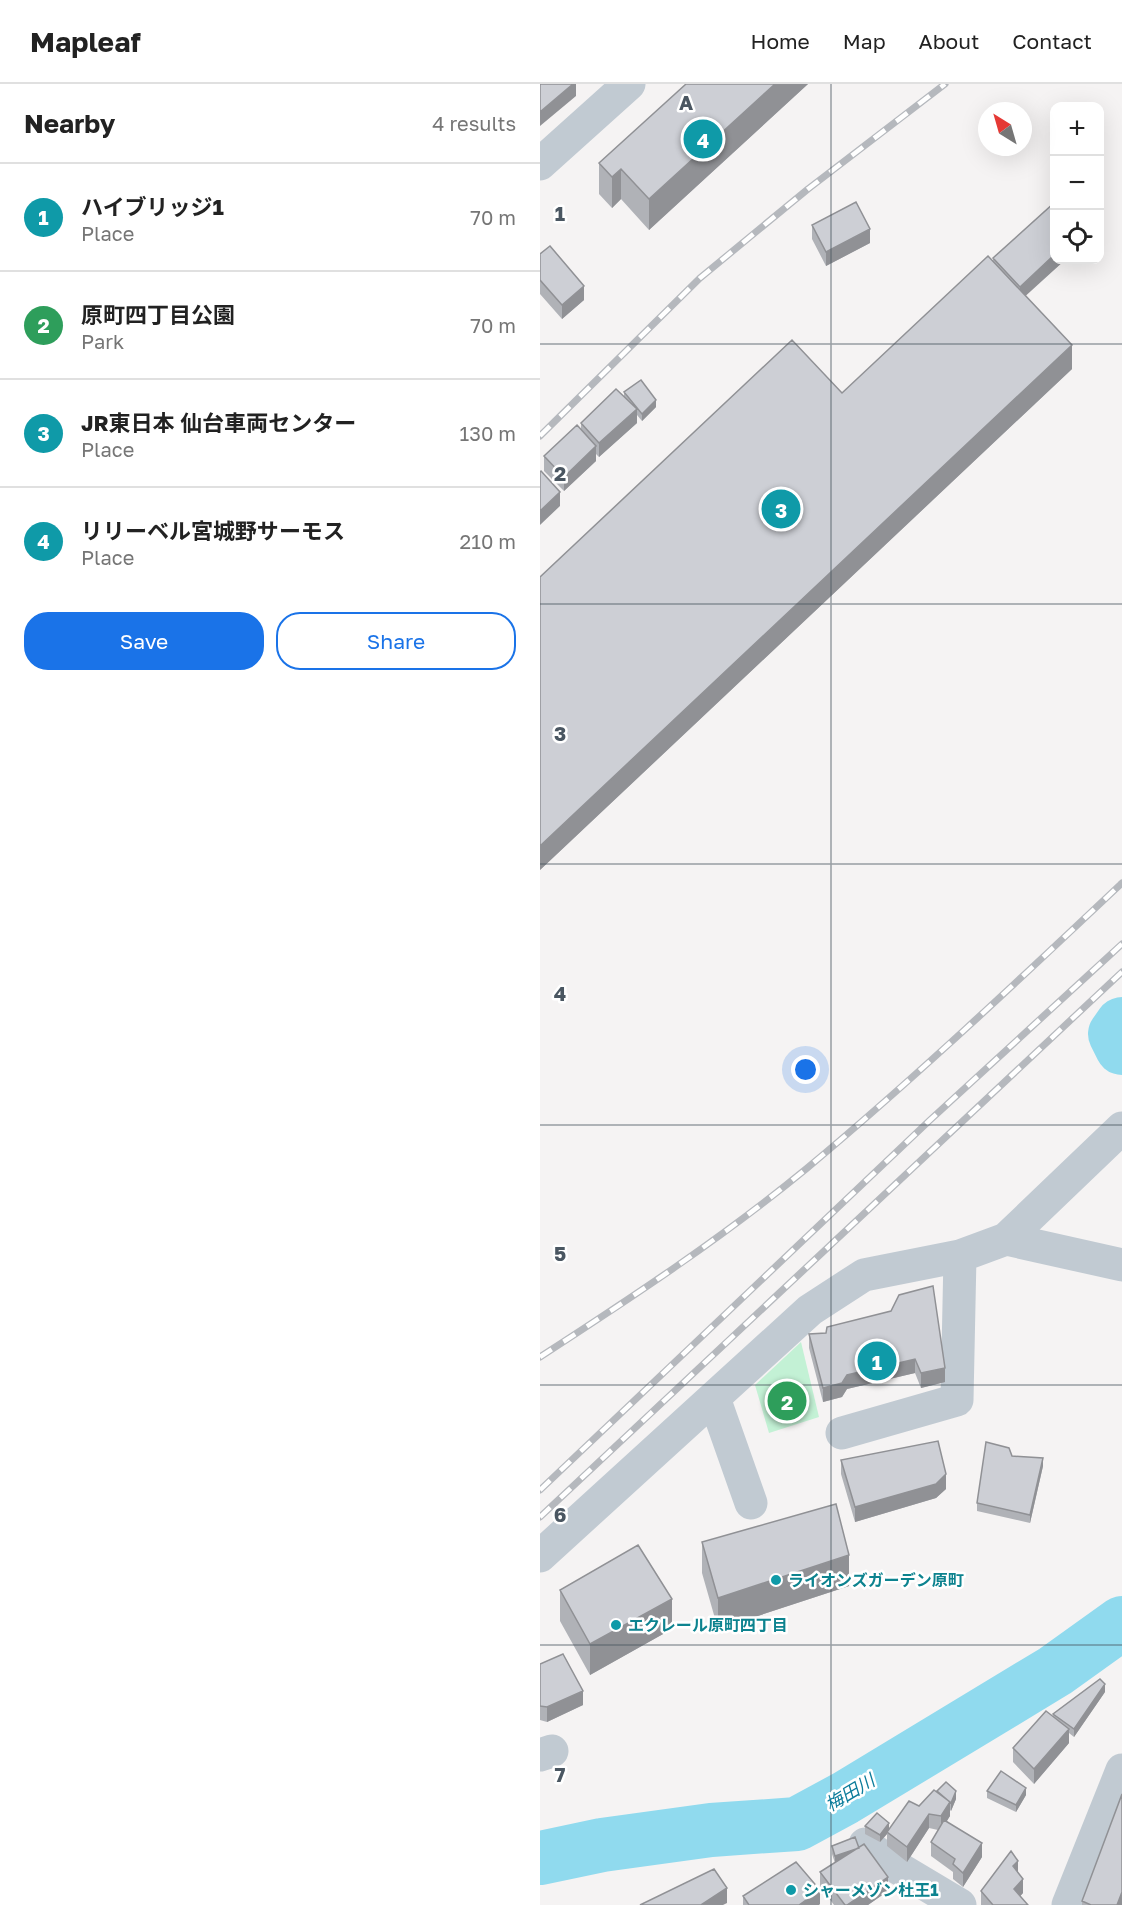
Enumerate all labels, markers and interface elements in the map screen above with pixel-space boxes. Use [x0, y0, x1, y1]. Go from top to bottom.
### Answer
text: Mapleaf [30, 25, 141, 58]
text: Home [750, 28, 810, 54]
text: Map [843, 28, 886, 54]
text: About [919, 28, 979, 54]
text: Contact [1012, 28, 1092, 54]
text: A [679, 90, 693, 114]
north arrow [978, 102, 1032, 156]
map controls [1050, 102, 1104, 264]
button: + [1050, 102, 1104, 156]
text: Nearby [24, 108, 115, 139]
text: 4 results [432, 111, 516, 135]
pin: 4 [684, 116, 722, 162]
button: − [1050, 156, 1104, 210]
text: ハイブリッジ1 [81, 193, 224, 220]
text: 1 [555, 201, 565, 225]
text: 1 [38, 205, 49, 229]
text: 70 m [470, 205, 516, 229]
button: locate [1050, 210, 1104, 264]
text: Place [81, 221, 134, 245]
text: 原町四丁目公園 [81, 301, 235, 328]
text: 2 [37, 313, 50, 337]
text: 70 m [470, 313, 516, 337]
text: Park [81, 329, 124, 353]
text: JR東日本 仙台車両センター [81, 409, 356, 436]
text: 3 [37, 421, 50, 445]
text: 130 m [460, 421, 516, 445]
text: Place [81, 437, 134, 461]
text: 2 [554, 461, 566, 485]
pin: 3 [762, 486, 800, 532]
text: リリーベル宮城野サーモス [81, 517, 345, 544]
text: 4 [37, 529, 50, 553]
text: 210 m [460, 529, 516, 553]
text: Place [81, 545, 134, 569]
button: Save [24, 612, 264, 670]
button: Share [276, 612, 516, 670]
text: 3 [554, 721, 566, 745]
text: 4 [554, 981, 566, 1005]
your location [791, 1055, 820, 1084]
text: 5 [554, 1241, 566, 1265]
pin: 1 [858, 1338, 896, 1384]
pin: 2 [768, 1378, 806, 1424]
text: 6 [554, 1502, 566, 1526]
place label: ライオンズガーデン原町 [788, 1570, 964, 1590]
marker: ライオンズガーデン原町 [769, 1573, 783, 1587]
place label: エクレール原町四丁目 [628, 1615, 788, 1635]
marker: エクレール原町四丁目 [609, 1618, 623, 1632]
text: 7 [555, 1762, 566, 1786]
water label: 梅田川 [821, 1768, 880, 1815]
place label: シャーメゾン杜王1 [803, 1880, 939, 1900]
marker: シャーメゾン杜王1 [784, 1883, 798, 1897]

